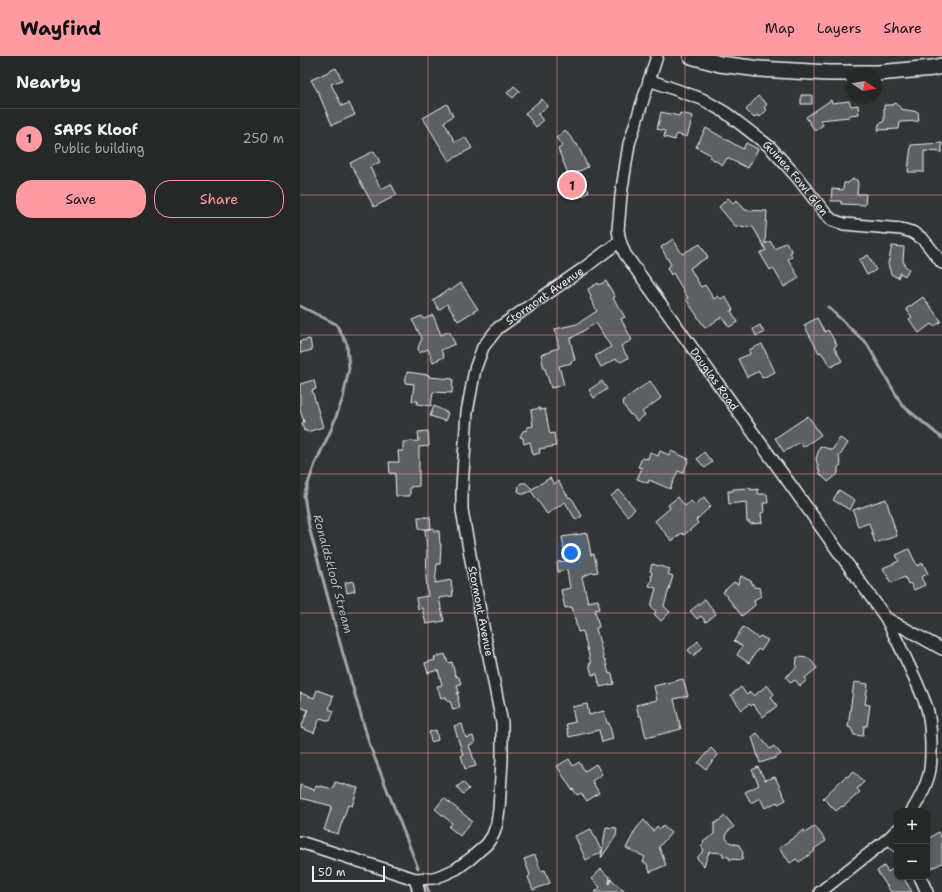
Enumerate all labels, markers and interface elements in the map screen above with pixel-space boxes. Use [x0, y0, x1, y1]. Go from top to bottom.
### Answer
text: Wayfind [20, 16, 101, 41]
text: Map [765, 19, 795, 37]
text: Layers [817, 19, 861, 37]
text: Share [883, 19, 922, 37]
north arrow [846, 68, 882, 104]
text: Nearby [16, 71, 81, 93]
text: SAPS Kloof [54, 120, 138, 140]
text: 1 [26, 130, 32, 147]
text: 250 m [243, 130, 284, 147]
street label: Guinea Fowl Glen [760, 137, 832, 219]
text: Public building [54, 140, 145, 157]
pin: 1 [559, 170, 585, 200]
button: Save [16, 180, 146, 218]
button: Share [154, 180, 284, 218]
street label: Stormont Avenue [503, 264, 587, 329]
street label: Douglas Road [687, 345, 742, 414]
water label: Ronaldskloof Stream [309, 513, 357, 635]
your location [561, 543, 581, 563]
street label: Stormont Avenue [464, 565, 497, 658]
map controls [894, 808, 930, 880]
button: + [894, 808, 930, 844]
button: − [894, 844, 930, 880]
scale bar [312, 864, 385, 883]
text: 50 m [318, 865, 346, 880]

